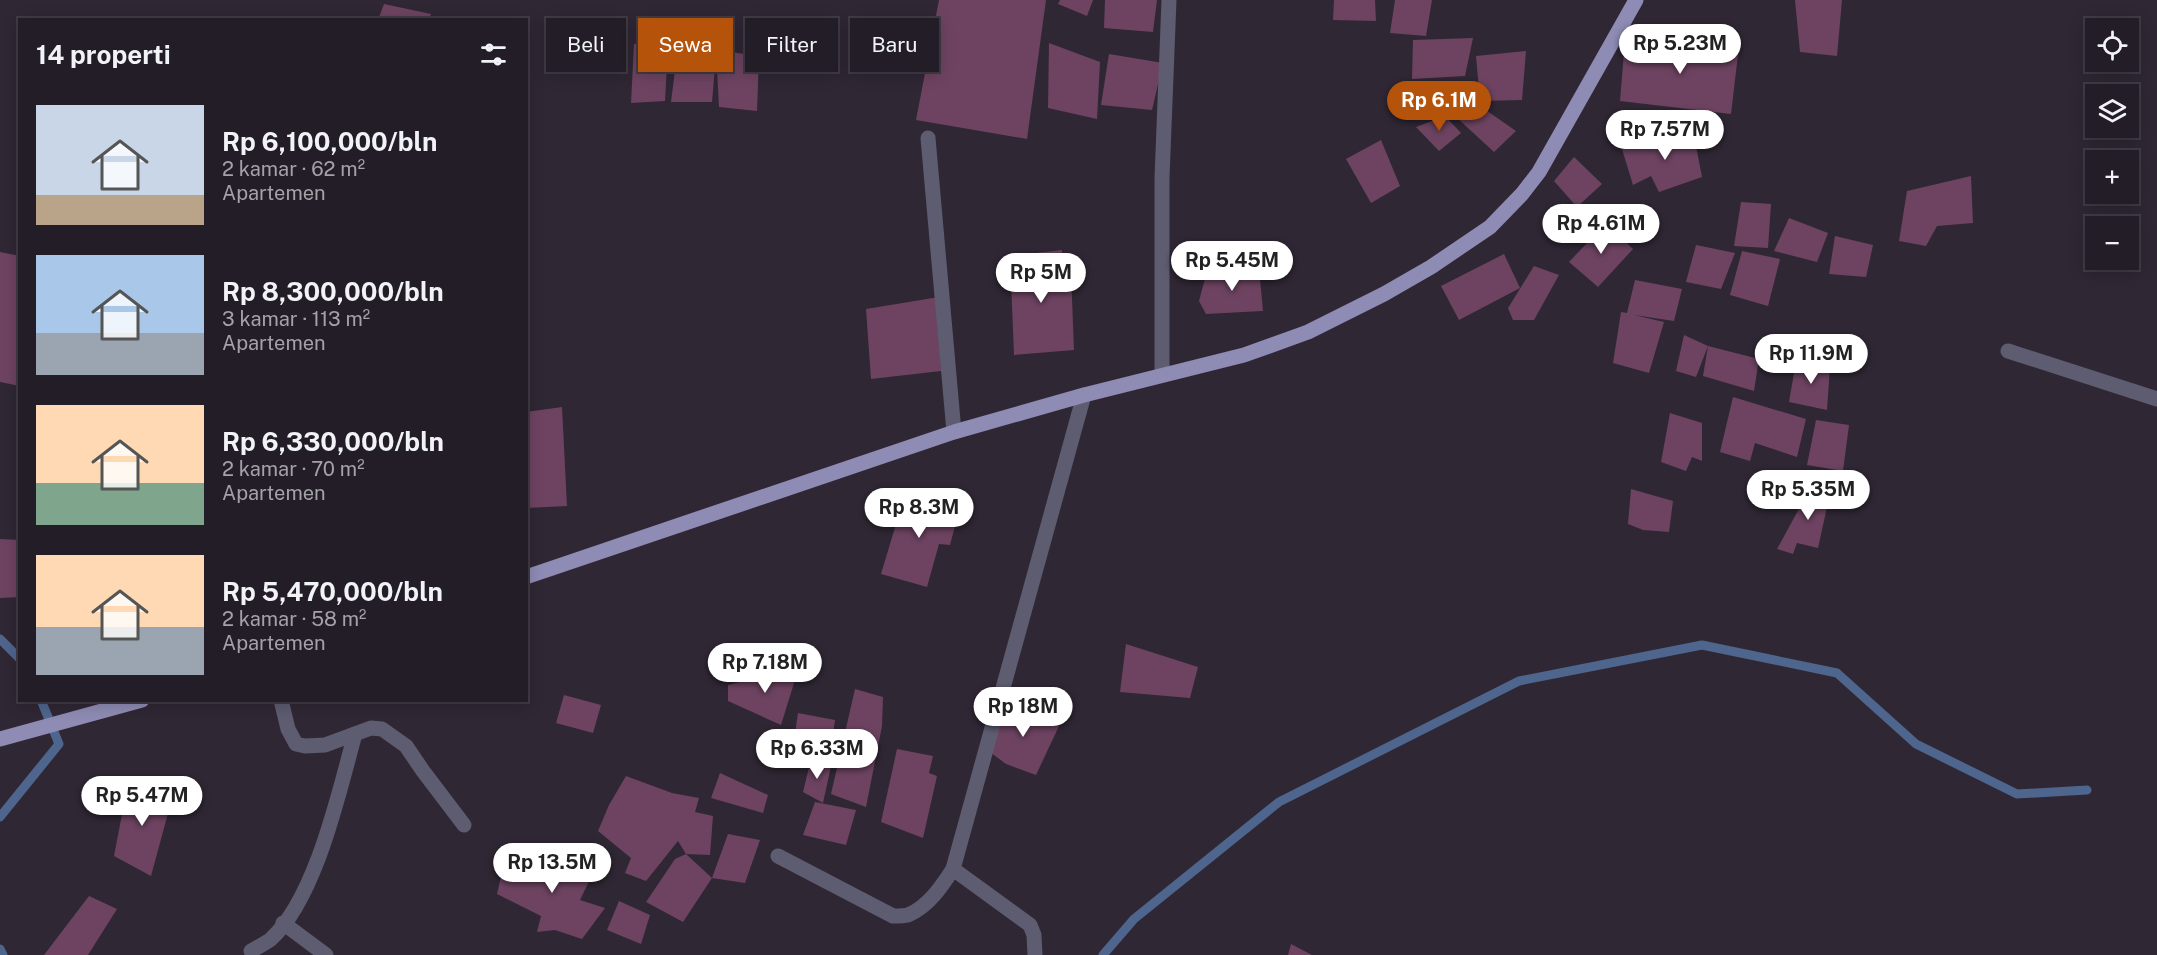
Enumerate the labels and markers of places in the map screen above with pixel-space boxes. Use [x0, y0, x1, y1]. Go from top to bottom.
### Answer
pin: Rp 5.23M [1618, 24, 1742, 75]
pin: Rp 6.1M [1384, 81, 1494, 132]
pin: Rp 7.57M [1603, 110, 1727, 161]
pin: Rp 4.61M [1539, 204, 1663, 255]
pin: Rp 5.45M [1170, 241, 1294, 292]
pin: Rp 5M [999, 253, 1083, 304]
pin: Rp 11.9M [1749, 334, 1873, 385]
pin: Rp 5.35M [1746, 470, 1870, 521]
pin: Rp 8.3M [864, 488, 974, 539]
pin: Rp 7.18M [703, 643, 827, 694]
pin: Rp 18M [974, 687, 1072, 738]
pin: Rp 6.33M [755, 729, 879, 780]
pin: Rp 5.47M [80, 776, 204, 827]
pin: Rp 13.5M [490, 843, 614, 894]

